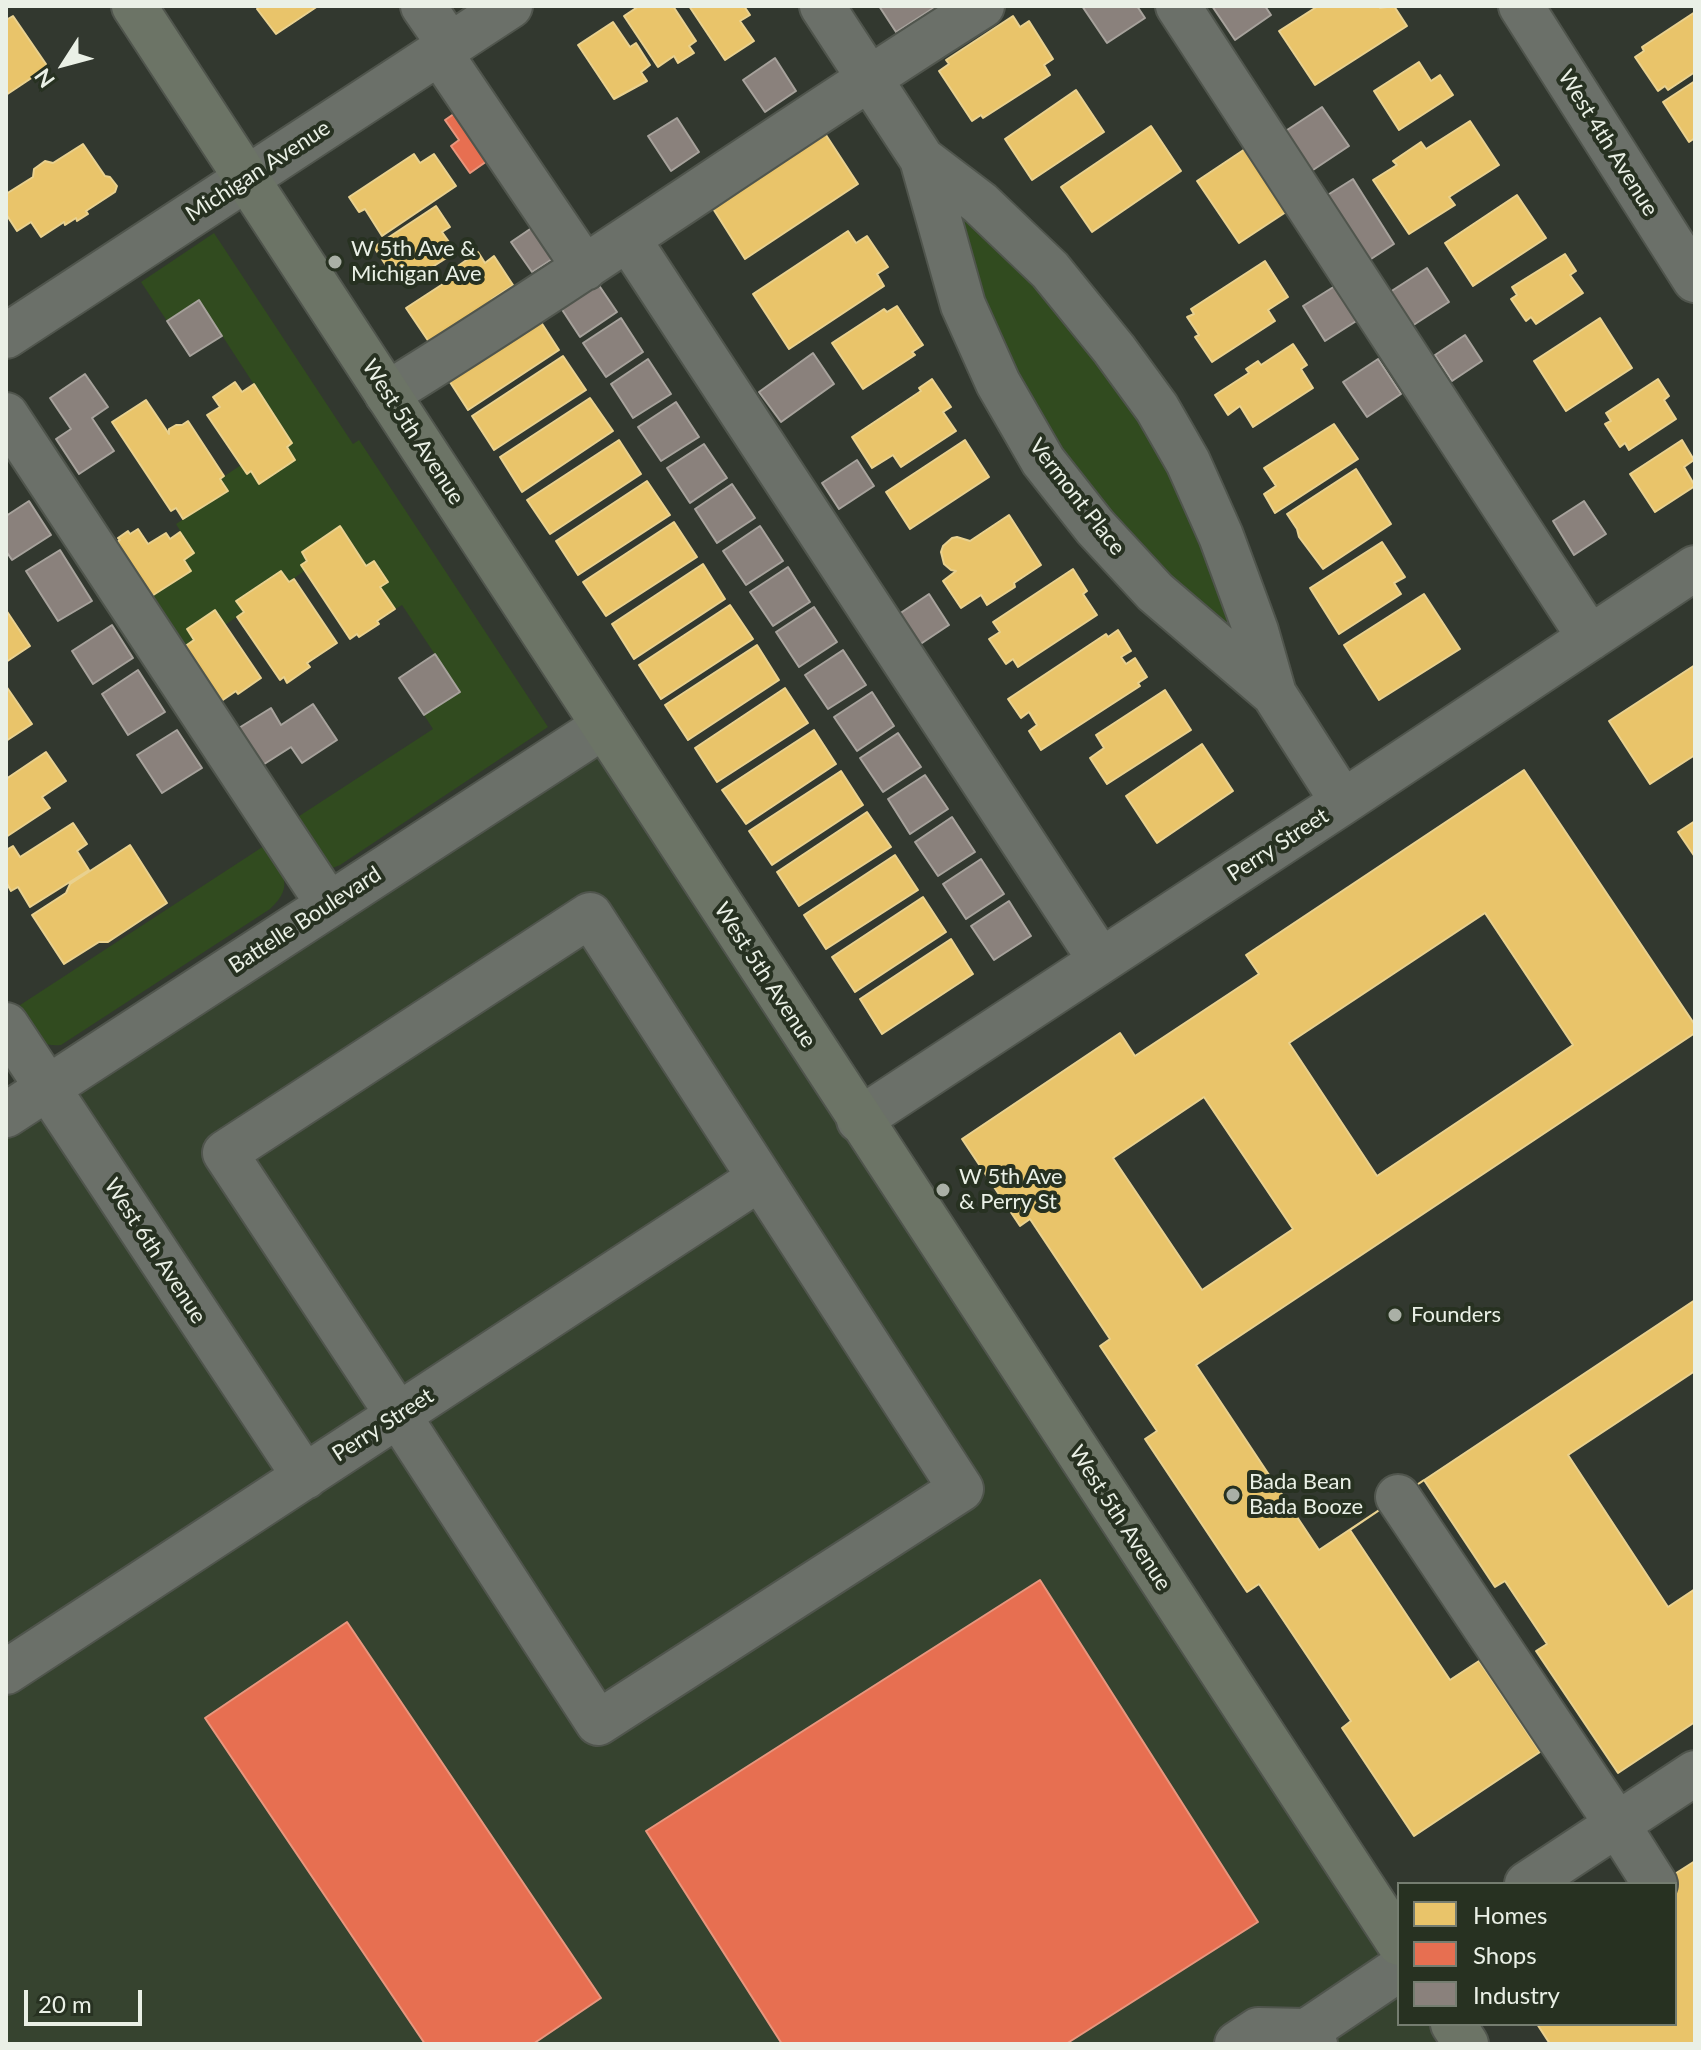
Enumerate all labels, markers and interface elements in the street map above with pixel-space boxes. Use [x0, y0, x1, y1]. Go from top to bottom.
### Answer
north arrow [24, 24, 104, 104]
text: N [28, 64, 60, 93]
street label: West 4th Avenue [1552, 65, 1664, 221]
street label: Michigan Avenue [181, 115, 335, 227]
place label: W 5th Ave & Michigan Ave [351, 236, 482, 288]
marker: W 5th Ave & Michigan Ave [326, 253, 344, 271]
street label: West 5th Avenue [356, 355, 470, 509]
street label: Vermont Place [1023, 434, 1131, 560]
street label: Perry Street [1223, 803, 1333, 887]
street label: Battelle Boulevard [224, 861, 386, 979]
street label: West 5th Avenue [708, 898, 822, 1052]
place label: W 5th Ave & Perry St [959, 1164, 1063, 1216]
street label: West 6th Avenue [98, 1174, 212, 1328]
marker: W 5th Ave & Perry St [934, 1181, 952, 1199]
place label: Founders [1411, 1302, 1501, 1328]
marker: Founders [1386, 1306, 1404, 1324]
street label: Perry Street [328, 1383, 438, 1467]
street label: West 5th Avenue [1063, 1441, 1177, 1595]
place label: Bada Bean Bada Booze [1249, 1469, 1363, 1520]
marker: Bada Bean Bada Booze [1224, 1486, 1242, 1504]
legend [1397, 1882, 1677, 2026]
text: Homes [1473, 1900, 1547, 1929]
text: Shops [1473, 1940, 1537, 1969]
scale bar [28, 1974, 146, 2024]
text: Industry [1473, 1980, 1560, 2009]
text: 20 m [38, 1989, 92, 2018]

